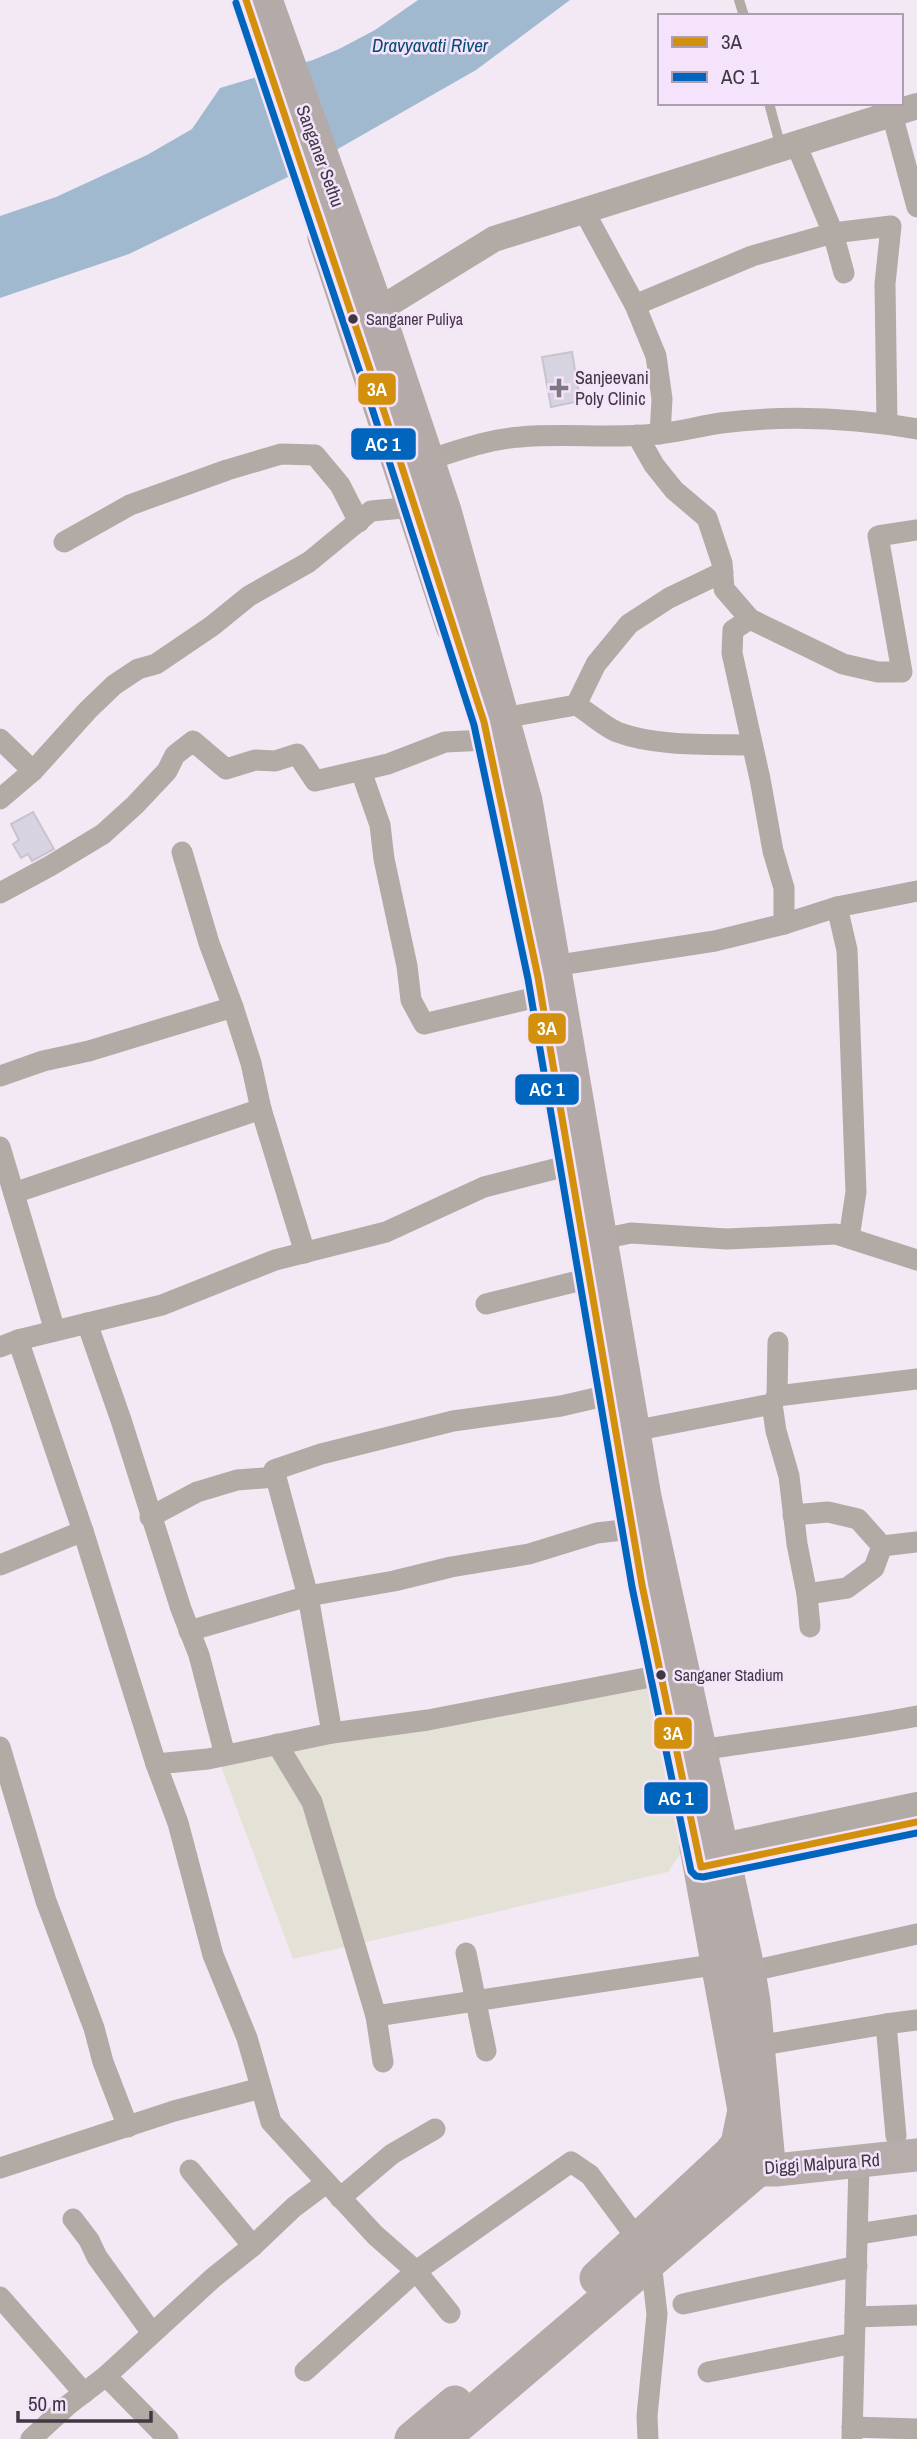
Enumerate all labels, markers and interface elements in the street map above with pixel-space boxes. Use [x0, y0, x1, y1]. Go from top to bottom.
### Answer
legend [658, 14, 903, 105]
text: 3A [721, 27, 743, 56]
water label: Dravyavati River [372, 32, 489, 58]
text: AC 1 [720, 62, 760, 91]
street label: Sanganer Sethu [290, 101, 350, 210]
place label: Sanganer Puliya [366, 308, 464, 330]
marker: Sanganer Puliya [346, 312, 360, 326]
place label: Sanjeevani Poly Clinic [575, 365, 649, 411]
line badge: 3A [357, 372, 397, 406]
text: 3A [367, 376, 388, 402]
marker: Sanjeevani Poly Clinic [549, 378, 569, 398]
line badge: AC 1 [350, 427, 417, 461]
text: AC 1 [365, 431, 401, 457]
line badge: 3A [527, 1012, 567, 1045]
text: 3A [537, 1015, 558, 1041]
line badge: AC 1 [514, 1073, 580, 1106]
text: AC 1 [529, 1076, 565, 1102]
place label: Sanganer Stadium [674, 1664, 783, 1686]
marker: Sanganer Stadium [654, 1668, 668, 1682]
line badge: 3A [653, 1716, 693, 1750]
text: 3A [663, 1720, 684, 1746]
line badge: AC 1 [643, 1781, 709, 1815]
text: AC 1 [658, 1785, 694, 1811]
street label: Diggi Malpura Rd [763, 2147, 881, 2180]
scale bar [18, 2380, 150, 2424]
text: 50 m [28, 2389, 66, 2418]

